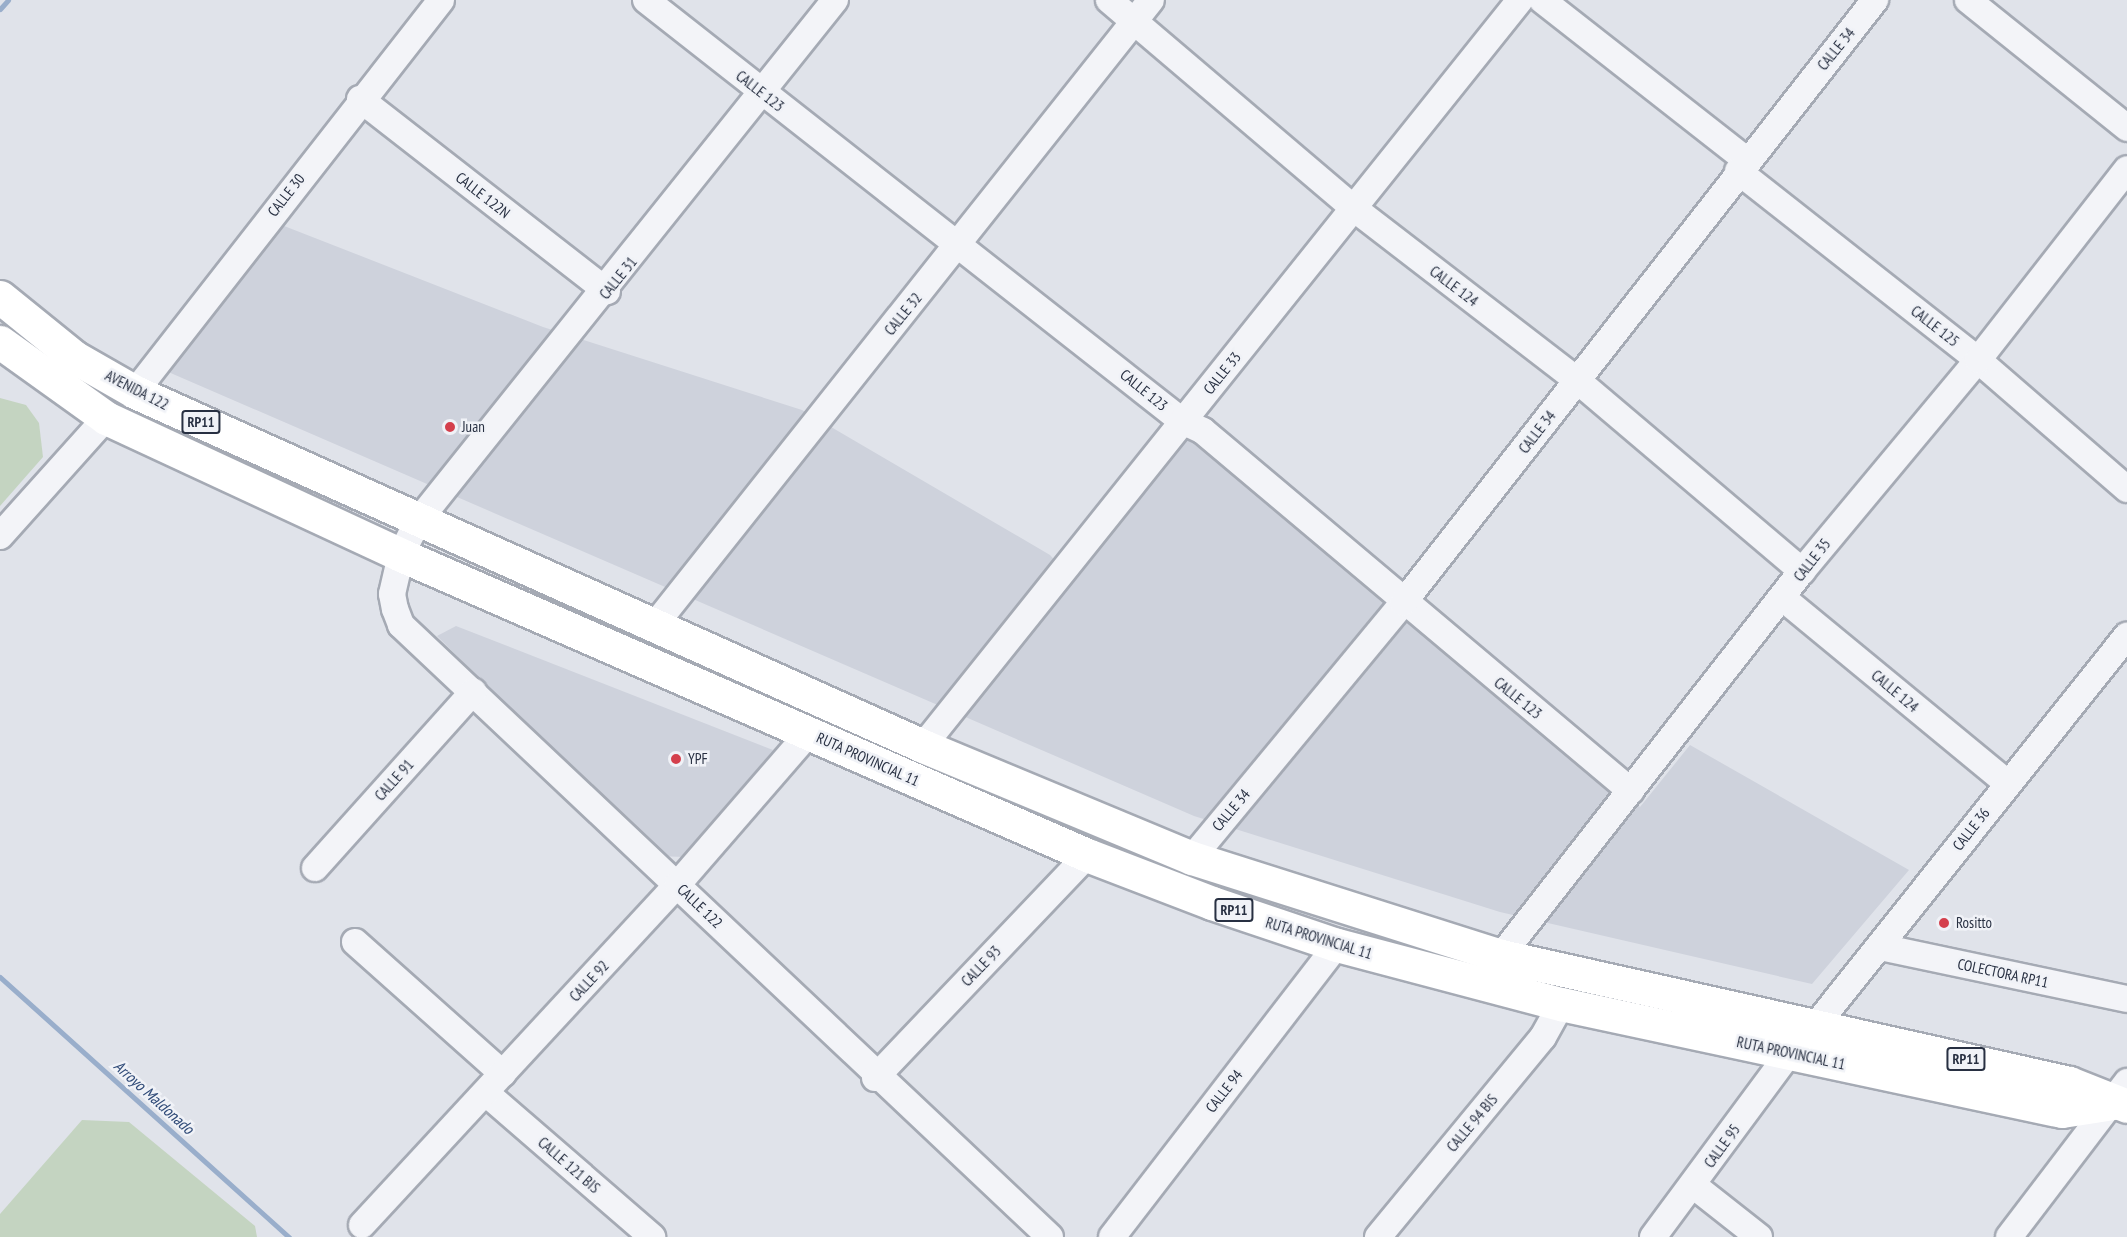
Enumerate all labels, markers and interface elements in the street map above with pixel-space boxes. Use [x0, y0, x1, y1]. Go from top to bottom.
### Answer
street label: CALLE 34 [1814, 24, 1858, 74]
street label: CALLE 123 [732, 67, 788, 115]
street label: CALLE 122N [452, 168, 514, 222]
street label: CALLE 30 [264, 170, 308, 220]
street label: CALLE 31 [596, 253, 640, 303]
street label: CALLE 124 [1426, 262, 1482, 310]
street label: CALLE 32 [881, 289, 925, 339]
street label: CALLE 125 [1907, 302, 1963, 350]
street label: CALLE 33 [1200, 348, 1244, 398]
street label: CALLE 123 [1117, 365, 1171, 415]
street label: AVENIDA 122 [102, 366, 172, 414]
street label: CALLE 34 [1515, 407, 1559, 457]
road number: RP11 [180, 411, 222, 433]
place label: Juan [462, 418, 485, 436]
marker: Juan [443, 420, 457, 434]
street label: CALLE 35 [1790, 535, 1834, 585]
street label: CALLE 124 [1868, 666, 1922, 716]
street label: CALLE 123 [1491, 673, 1545, 723]
street label: RUTA PROVINCIAL 11 [813, 728, 923, 790]
place label: YPF [688, 750, 708, 768]
marker: YPF [669, 752, 683, 766]
street label: CALLE 91 [371, 756, 417, 804]
street label: CALLE 34 [1208, 785, 1254, 835]
street label: CALLE 36 [1949, 804, 1993, 854]
street label: CALLE 122 [674, 880, 726, 932]
road number: RP11 [1213, 899, 1255, 921]
street label: RUTA PROVINCIAL 11 [1263, 913, 1375, 963]
place label: Rositto [1956, 914, 1992, 932]
marker: Rositto [1937, 916, 1951, 930]
street label: CALLE 93 [957, 942, 1005, 990]
street label: COLECTORA RP11 [1956, 955, 2050, 991]
street label: CALLE 92 [566, 957, 612, 1005]
street label: RUTA PROVINCIAL 11 [1735, 1033, 1847, 1073]
road number: RP11 [1945, 1048, 1987, 1070]
water label: Arroyo Maldonado [110, 1056, 198, 1138]
street label: CALLE 94 [1202, 1066, 1246, 1116]
street label: CALLE 94 BIS [1443, 1091, 1501, 1155]
street label: CALLE 95 [1700, 1121, 1744, 1171]
street label: CALLE 121 BIS [534, 1133, 604, 1197]

